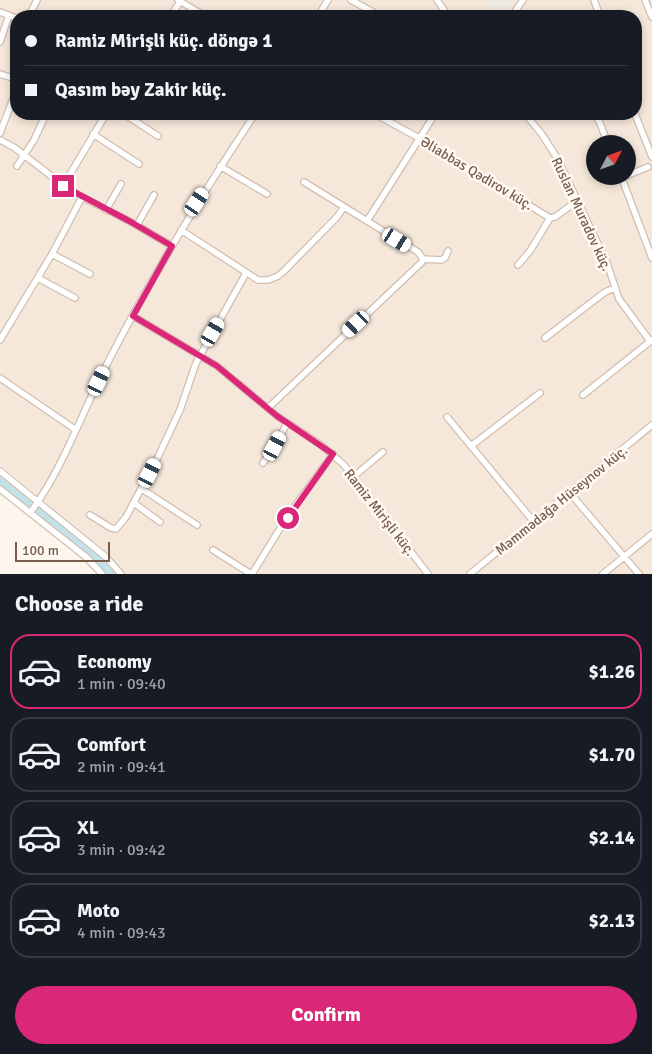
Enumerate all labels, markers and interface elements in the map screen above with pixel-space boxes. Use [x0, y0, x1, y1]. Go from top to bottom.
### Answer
text: Ramiz Mirişli küç. döngə 1 [55, 29, 272, 53]
text: Qasım bəy Zakir küç. [55, 78, 226, 102]
street label: Əliabbas Qədirov küç. [417, 133, 536, 214]
north arrow [586, 135, 636, 185]
map controls [586, 135, 636, 185]
street label: Ruslan Muradov küç. [548, 155, 615, 274]
route end [52, 175, 74, 197]
car [182, 185, 211, 219]
car [380, 226, 413, 254]
car [339, 308, 372, 340]
car [199, 315, 226, 349]
car [85, 364, 112, 398]
car [261, 429, 288, 463]
street label: Məmmədağa Hüseynov küç. [492, 442, 631, 559]
car [136, 456, 163, 490]
street label: Ramiz Mirişli küç. [340, 465, 419, 559]
route start [277, 507, 299, 529]
scale bar [15, 539, 110, 562]
text: 100 m [22, 542, 59, 559]
text: Choose a ride [15, 590, 143, 617]
icon: car [17, 649, 62, 694]
text: Economy [77, 650, 151, 674]
text: $1.26 [589, 660, 635, 684]
text: 1 min · 09:40 [77, 674, 166, 694]
icon: car [17, 732, 62, 777]
text: Comfort [77, 733, 146, 757]
text: $1.70 [589, 743, 635, 767]
text: 2 min · 09:41 [77, 757, 166, 777]
icon: car [17, 815, 62, 860]
text: XL [77, 816, 99, 840]
text: $2.14 [589, 826, 635, 850]
text: 3 min · 09:42 [77, 840, 166, 860]
icon: car [17, 898, 62, 943]
text: Moto [77, 899, 120, 923]
text: $2.13 [589, 909, 635, 933]
text: 4 min · 09:43 [77, 923, 166, 943]
button: Confirm [15, 986, 637, 1044]

